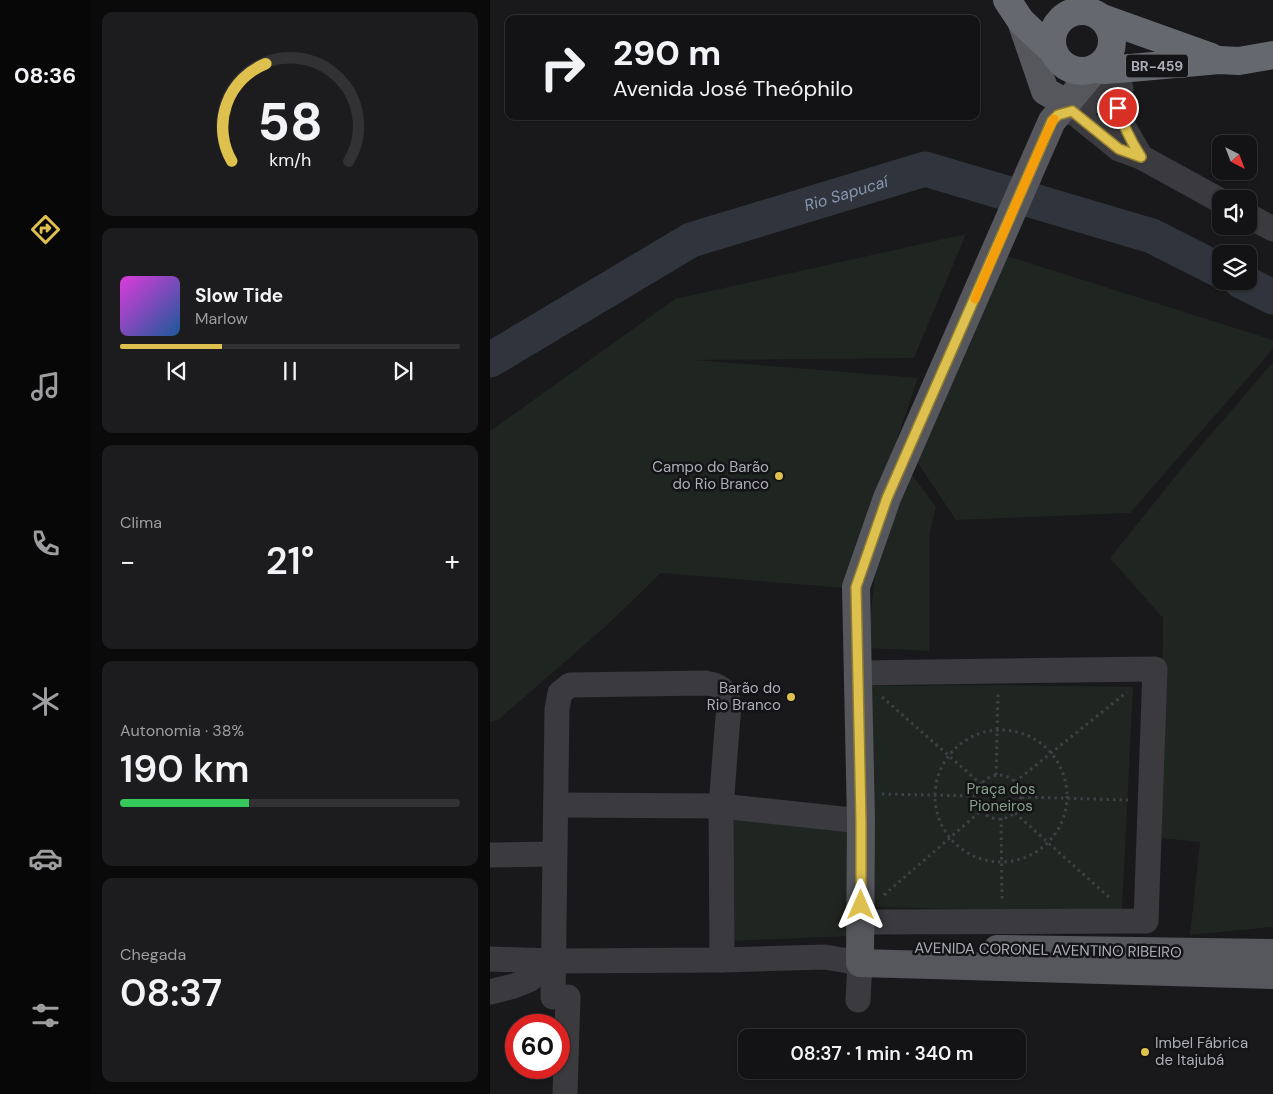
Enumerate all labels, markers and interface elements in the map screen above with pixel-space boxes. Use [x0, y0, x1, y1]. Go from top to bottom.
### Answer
text: 290 m [613, 30, 721, 76]
icon: right [530, 35, 595, 100]
road number: BR-459 [1126, 54, 1188, 78]
text: 08:36 [14, 61, 76, 90]
text: Avenida José Theóphilo [613, 74, 853, 103]
pin [1097, 87, 1139, 129]
text: 58 [257, 88, 323, 156]
icon: arrive [1104, 94, 1132, 122]
north arrow [1212, 135, 1258, 180]
map controls [1212, 135, 1257, 290]
text: km/h [269, 148, 311, 172]
water label: Rio Sapucaí [802, 170, 892, 216]
button: sound [1212, 190, 1257, 235]
icon: directions [28, 212, 63, 247]
button: layers [1212, 245, 1257, 290]
text: Slow Tide [195, 283, 283, 308]
text: Marlow [195, 308, 248, 329]
icon: previous [163, 357, 191, 385]
icon: pause [276, 357, 304, 385]
icon: next [389, 357, 417, 385]
icon: music [28, 369, 63, 404]
place label: Campo do Barão do Rio Branco [652, 457, 769, 494]
marker: Campo do Barão do Rio Branco [773, 470, 785, 482]
text: Clima [120, 512, 162, 533]
icon: phone [28, 526, 63, 561]
text: 21° [266, 536, 314, 586]
text: − [120, 543, 135, 580]
text: + [445, 543, 460, 580]
place label: Barão do Rio Branco [707, 678, 781, 715]
icon: climate [28, 684, 63, 719]
marker: Barão do Rio Branco [785, 691, 797, 703]
text: Autonomia · 38% [120, 720, 244, 741]
text: 190 km [120, 744, 249, 794]
park label: Praça dos Pioneiros [967, 779, 1035, 816]
icon: car [28, 841, 63, 876]
position arrow [834, 878, 886, 930]
street label: AVENIDA CORONEL AVENTINO RIBEIRO [914, 938, 1182, 962]
text: Chegada [120, 944, 186, 965]
text: 08:37 [120, 968, 222, 1018]
icon: filters [28, 998, 63, 1033]
speed limit sign: 60 [505, 1014, 570, 1079]
place label: Imbel Fábrica de Itajubá [1155, 1033, 1248, 1070]
text: 08:37 · 1 min · 340 m [791, 1041, 973, 1066]
marker: Imbel Fábrica de Itajubá [1139, 1046, 1151, 1058]

